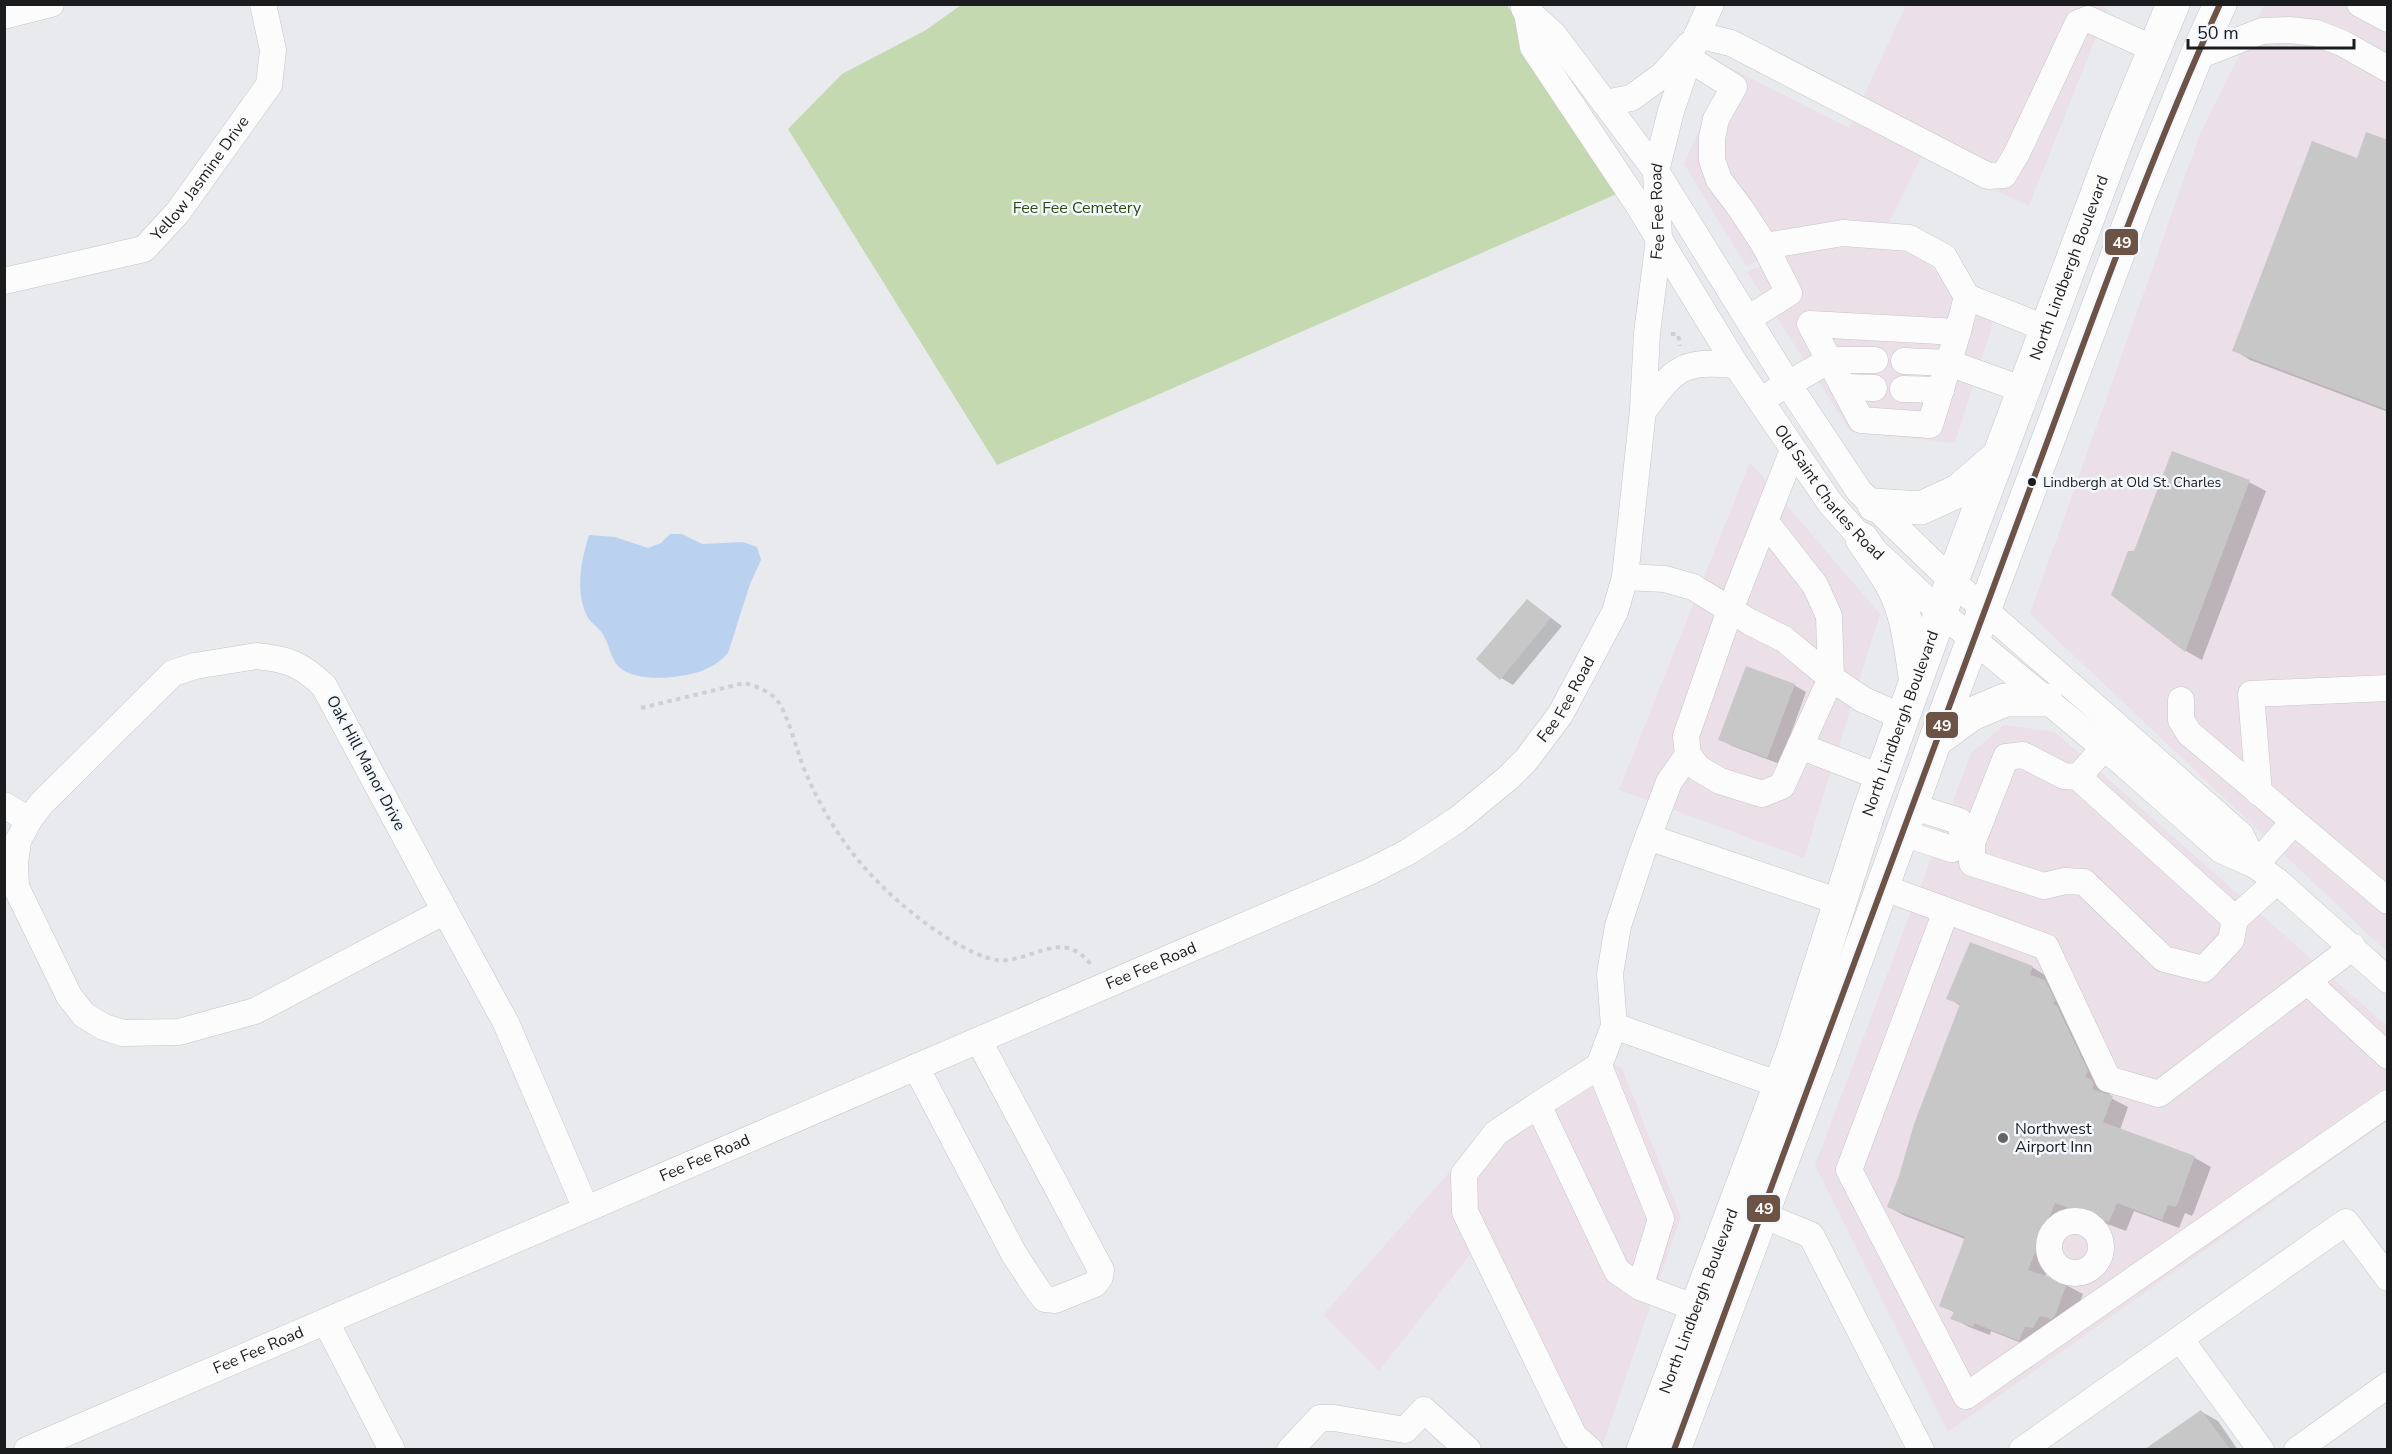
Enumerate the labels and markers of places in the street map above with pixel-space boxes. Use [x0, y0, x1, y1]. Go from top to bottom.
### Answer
place label: Lindbergh at Old St. Charles [2043, 473, 2222, 492]
marker: Lindbergh at Old St. Charles [2026, 476, 2038, 488]
place label: Northwest Airport Inn [2015, 1118, 2092, 1158]
marker: Northwest Airport Inn [1996, 1131, 2010, 1145]

